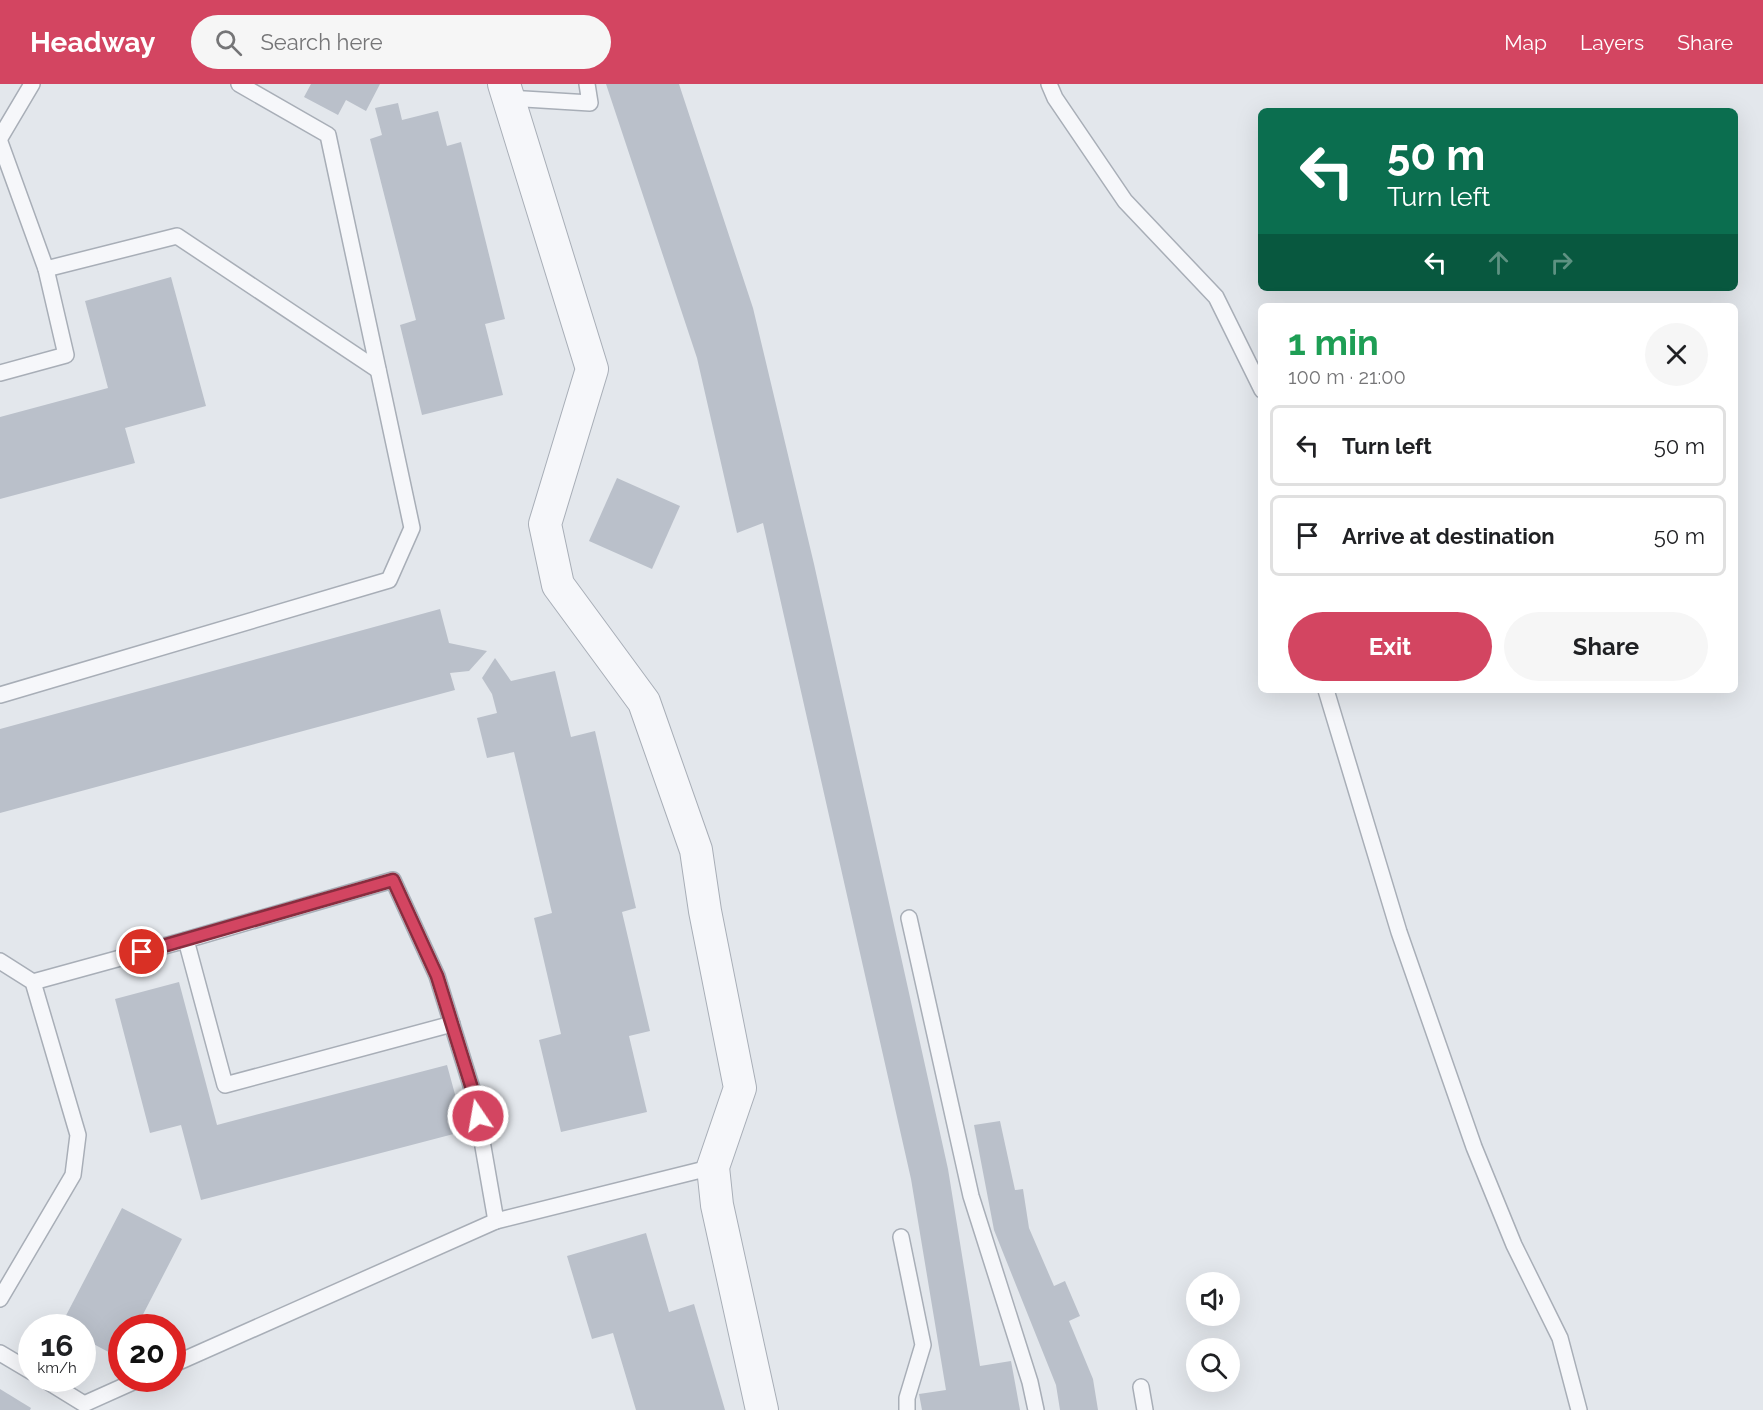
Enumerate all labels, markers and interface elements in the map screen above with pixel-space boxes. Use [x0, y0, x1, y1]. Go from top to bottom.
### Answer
search box [191, 15, 611, 69]
text: Headway [30, 26, 155, 59]
icon: search [212, 26, 245, 59]
text: Search here [260, 29, 383, 55]
text: Map [1504, 30, 1547, 55]
text: Layers [1580, 30, 1644, 55]
text: Share [1677, 30, 1733, 55]
text: 50 m [1387, 131, 1485, 180]
icon: left [1288, 132, 1366, 210]
text: Turn left [1387, 181, 1490, 212]
icon: left [1419, 246, 1452, 279]
icon: ahead [1482, 246, 1515, 279]
icon: right [1545, 246, 1578, 279]
text: 1 min [1288, 321, 1379, 363]
button: close [1645, 323, 1708, 386]
text: 100 m · 21:00 [1288, 365, 1406, 389]
icon: left [1291, 429, 1324, 462]
text: Turn left [1342, 433, 1432, 459]
text: 50 m [1654, 433, 1705, 459]
icon: arrive [1291, 519, 1324, 552]
text: Arrive at destination [1342, 523, 1555, 549]
text: 50 m [1654, 523, 1705, 549]
button: Exit [1288, 612, 1492, 681]
button: Share [1504, 612, 1708, 681]
pin [116, 926, 167, 977]
icon: arrive [125, 935, 158, 968]
position arrow [446, 1084, 510, 1148]
map controls [1186, 1272, 1240, 1392]
button: sound [1186, 1272, 1240, 1326]
speed limit sign: 20 [108, 1314, 186, 1392]
text: 16 [40, 1328, 74, 1363]
button: search [1186, 1338, 1240, 1392]
text: km/h [37, 1359, 77, 1377]

